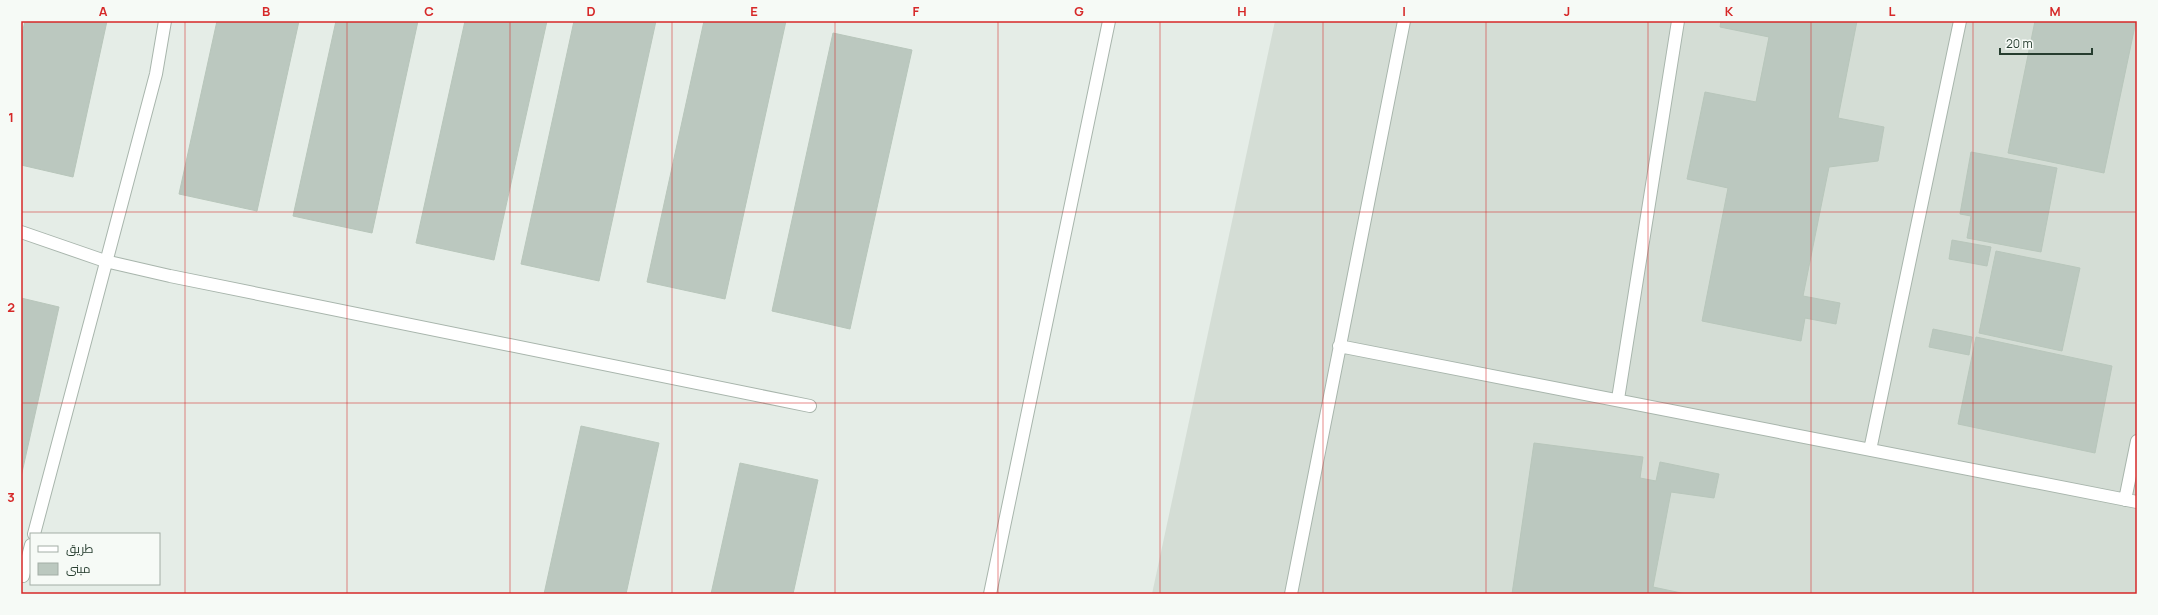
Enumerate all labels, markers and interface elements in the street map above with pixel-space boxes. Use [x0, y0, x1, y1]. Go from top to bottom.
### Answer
text: A [99, 2, 108, 20]
text: B [262, 2, 270, 20]
text: C [424, 2, 434, 20]
text: D [586, 2, 596, 20]
text: E [750, 2, 758, 20]
text: F [913, 2, 920, 20]
text: G [1074, 2, 1084, 20]
text: H [1237, 2, 1247, 20]
text: I [1402, 2, 1406, 20]
text: J [1564, 2, 1570, 20]
text: K [1725, 2, 1734, 20]
text: L [1889, 2, 1896, 20]
text: M [2049, 2, 2061, 20]
scale bar [2000, 30, 2092, 56]
text: 20 m [2006, 35, 2033, 52]
text: 1 [8, 108, 14, 126]
text: 2 [7, 298, 15, 316]
text: 3 [7, 488, 15, 506]
legend [30, 533, 160, 585]
text: طريق [66, 540, 94, 557]
text: مبنى [66, 560, 91, 577]

